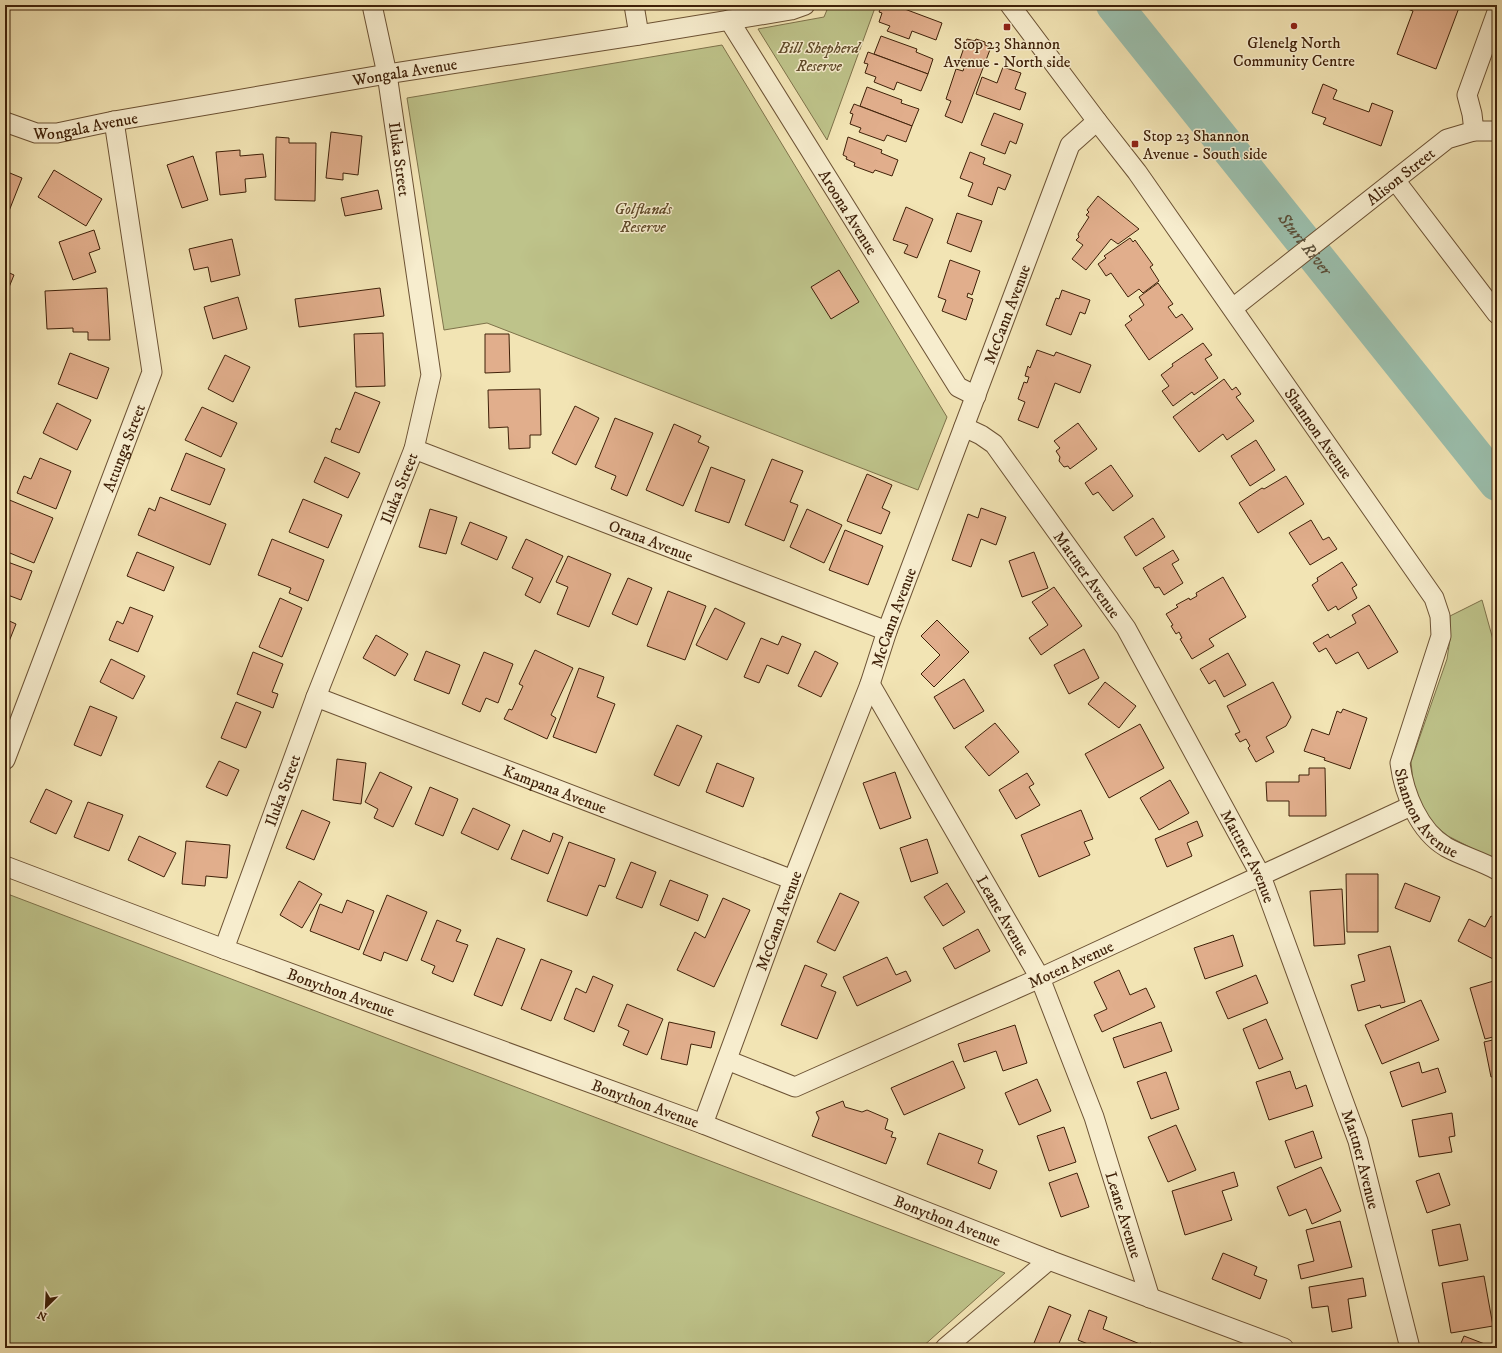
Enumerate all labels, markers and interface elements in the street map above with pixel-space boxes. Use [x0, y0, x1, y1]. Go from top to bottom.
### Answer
marker: Glenelg North Community Centre [1289, 21, 1299, 31]
marker: Stop 23 Shannon Avenue - North side [1002, 22, 1012, 32]
place label: Glenelg North Community Centre [1233, 33, 1355, 71]
place label: Stop 23 Shannon Avenue - North side [944, 34, 1071, 72]
park label: Bill Shepherd Reserve [778, 38, 862, 76]
street label: Wongala Avenue [350, 54, 459, 91]
street label: Wongala Avenue [32, 108, 140, 144]
street label: Iluka Street [384, 121, 414, 198]
place label: Stop 23 Shannon Avenue - South side [1143, 126, 1268, 164]
marker: Stop 23 Shannon Avenue - South side [1130, 139, 1140, 149]
street label: Alison Street [1362, 144, 1439, 210]
street label: Aroona Avenue [814, 166, 882, 259]
park label: Golflands Reserve [614, 199, 673, 237]
water label: Sturt River [1272, 208, 1338, 282]
street label: McCann Avenue [979, 261, 1035, 367]
street label: Shannon Avenue [1280, 384, 1357, 483]
street label: Attunga Street [99, 401, 150, 495]
street label: Iluka Street [376, 450, 423, 527]
street label: Orana Avenue [606, 516, 696, 567]
street label: Mattner Avenue [1049, 528, 1125, 623]
street label: McCann Avenue [867, 565, 921, 670]
street label: Iluka Street [261, 752, 305, 829]
street label: Kampana Avenue [500, 761, 610, 819]
street label: Shannon Avenue [1390, 767, 1461, 863]
street label: Mattner Avenue [1216, 806, 1279, 906]
street label: McCann Avenue [751, 868, 807, 973]
street label: Leane Avenue [972, 872, 1034, 960]
street label: Moten Avenue [1025, 936, 1117, 993]
street label: Bonython Avenue [284, 964, 398, 1022]
street label: Bonython Avenue [589, 1075, 702, 1133]
street label: Mattner Avenue [1336, 1107, 1384, 1211]
street label: Leane Avenue [1100, 1169, 1146, 1261]
street label: Bonython Avenue [891, 1191, 1004, 1251]
north arrow [26, 1287, 66, 1327]
text: N [35, 1307, 49, 1323]

